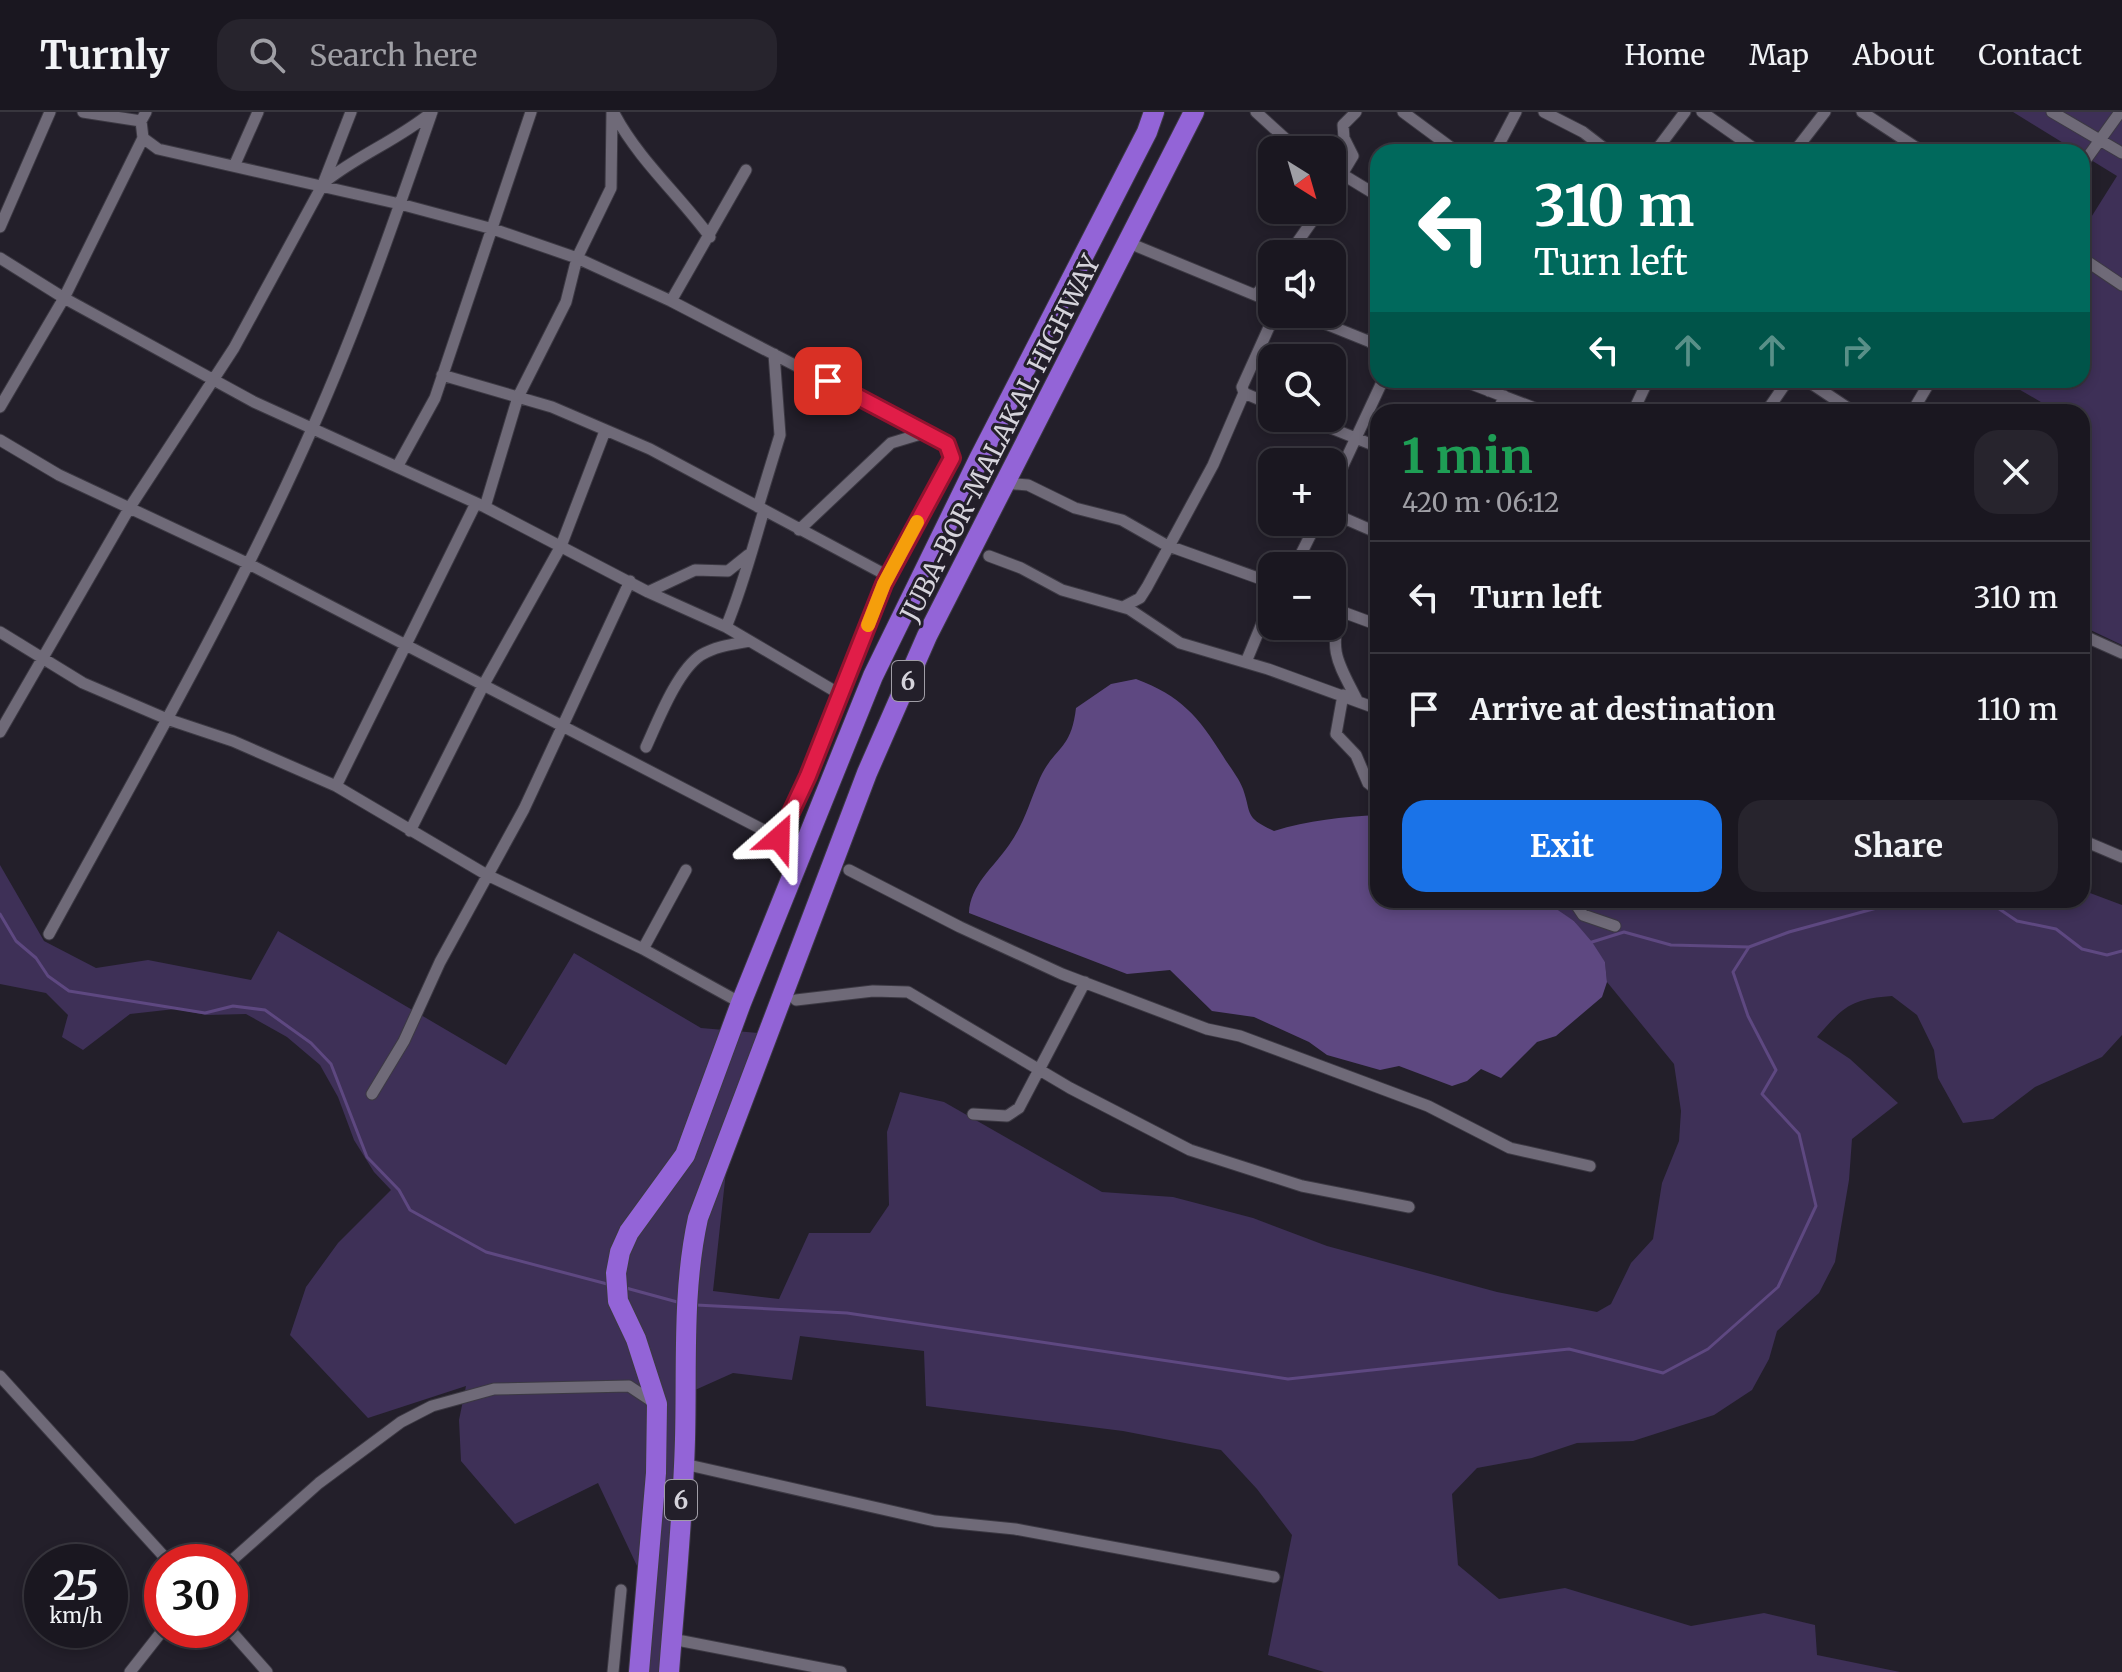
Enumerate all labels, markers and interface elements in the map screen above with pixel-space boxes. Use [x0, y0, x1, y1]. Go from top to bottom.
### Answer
search box [217, 19, 777, 91]
text: Turnly [40, 32, 169, 79]
icon: search [245, 33, 289, 77]
text: Search here [309, 36, 478, 74]
text: Home [1624, 37, 1705, 73]
text: Map [1749, 37, 1809, 73]
text: About [1853, 37, 1934, 73]
text: Contact [1978, 37, 2082, 73]
north arrow [1258, 136, 1346, 224]
map controls [1258, 136, 1346, 640]
text: 310 m [1534, 171, 1694, 241]
icon: left [1402, 176, 1506, 280]
button: sound [1258, 240, 1346, 328]
text: Turn left [1534, 240, 1688, 285]
street label: JUBA-BOR-MALAKAL HIGHWAY [892, 248, 1108, 628]
icon: left [1582, 328, 1626, 372]
icon: ahead [1666, 328, 1710, 372]
icon: ahead [1750, 328, 1794, 372]
icon: right [1834, 328, 1878, 372]
button: search [1258, 344, 1346, 432]
pin [794, 347, 862, 415]
icon: arrive [806, 359, 850, 403]
text: 1 min [1402, 426, 1533, 486]
button: close [1974, 430, 2058, 514]
button: + [1258, 448, 1346, 536]
text: 420 m · 06:12 [1402, 486, 1560, 519]
button: − [1258, 552, 1346, 640]
icon: left [1402, 575, 1446, 619]
text: Turn left [1470, 578, 1602, 616]
text: 310 m [1974, 578, 2058, 616]
road number: 6 [892, 661, 924, 701]
icon: arrive [1402, 687, 1446, 731]
text: Arrive at destination [1470, 690, 1776, 728]
text: 110 m [1977, 690, 2058, 728]
position arrow [737, 796, 821, 880]
button: Exit [1402, 800, 1722, 892]
button: Share [1738, 800, 2058, 892]
road number: 6 [665, 1480, 697, 1520]
speed limit sign: 30 [144, 1544, 248, 1648]
text: 25 [53, 1561, 99, 1611]
text: km/h [50, 1603, 102, 1628]

